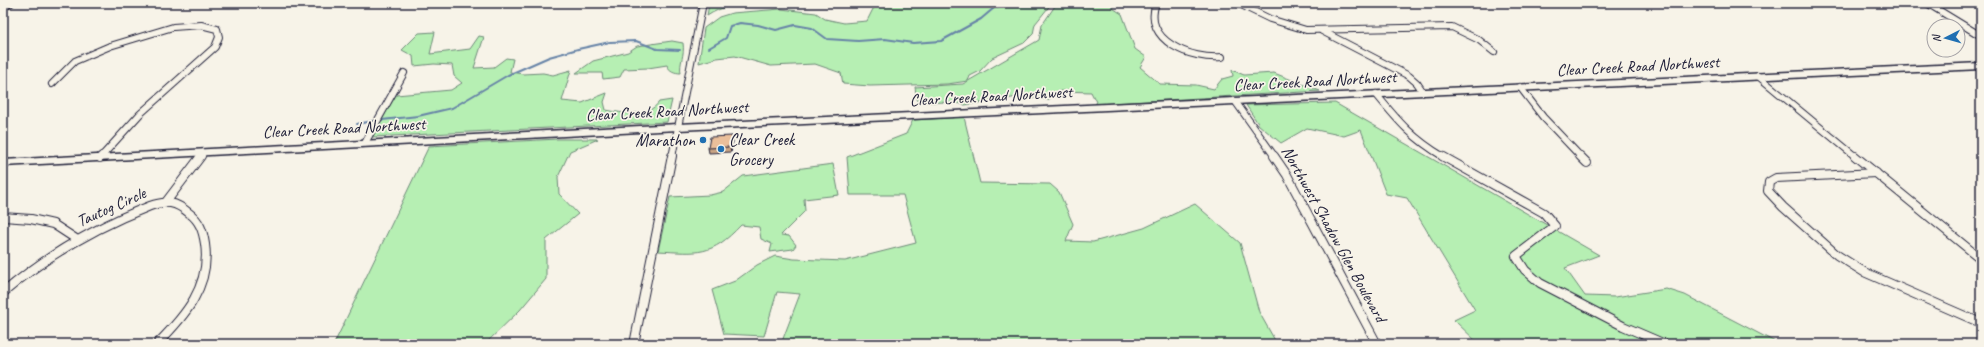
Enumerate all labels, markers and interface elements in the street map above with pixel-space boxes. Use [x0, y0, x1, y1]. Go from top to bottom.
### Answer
north arrow [1926, 18, 1966, 58]
text: N [1929, 33, 1943, 43]
street label: Clear Creek Road Northwest [1556, 51, 1722, 81]
street label: Clear Creek Road Northwest [1233, 66, 1399, 96]
street label: Clear Creek Road Northwest [909, 81, 1075, 111]
street label: Clear Creek Road Northwest [585, 96, 751, 126]
street label: Clear Creek Road Northwest [262, 113, 428, 143]
place label: Clear Creek Grocery [729, 129, 796, 170]
place label: Marathon [635, 130, 696, 151]
marker: Marathon [698, 135, 708, 145]
street label: Northwest Shadow Glen Boulevard [1277, 142, 1392, 328]
marker: Clear Creek Grocery [716, 144, 726, 154]
street label: Tautog Circle [73, 182, 150, 232]

